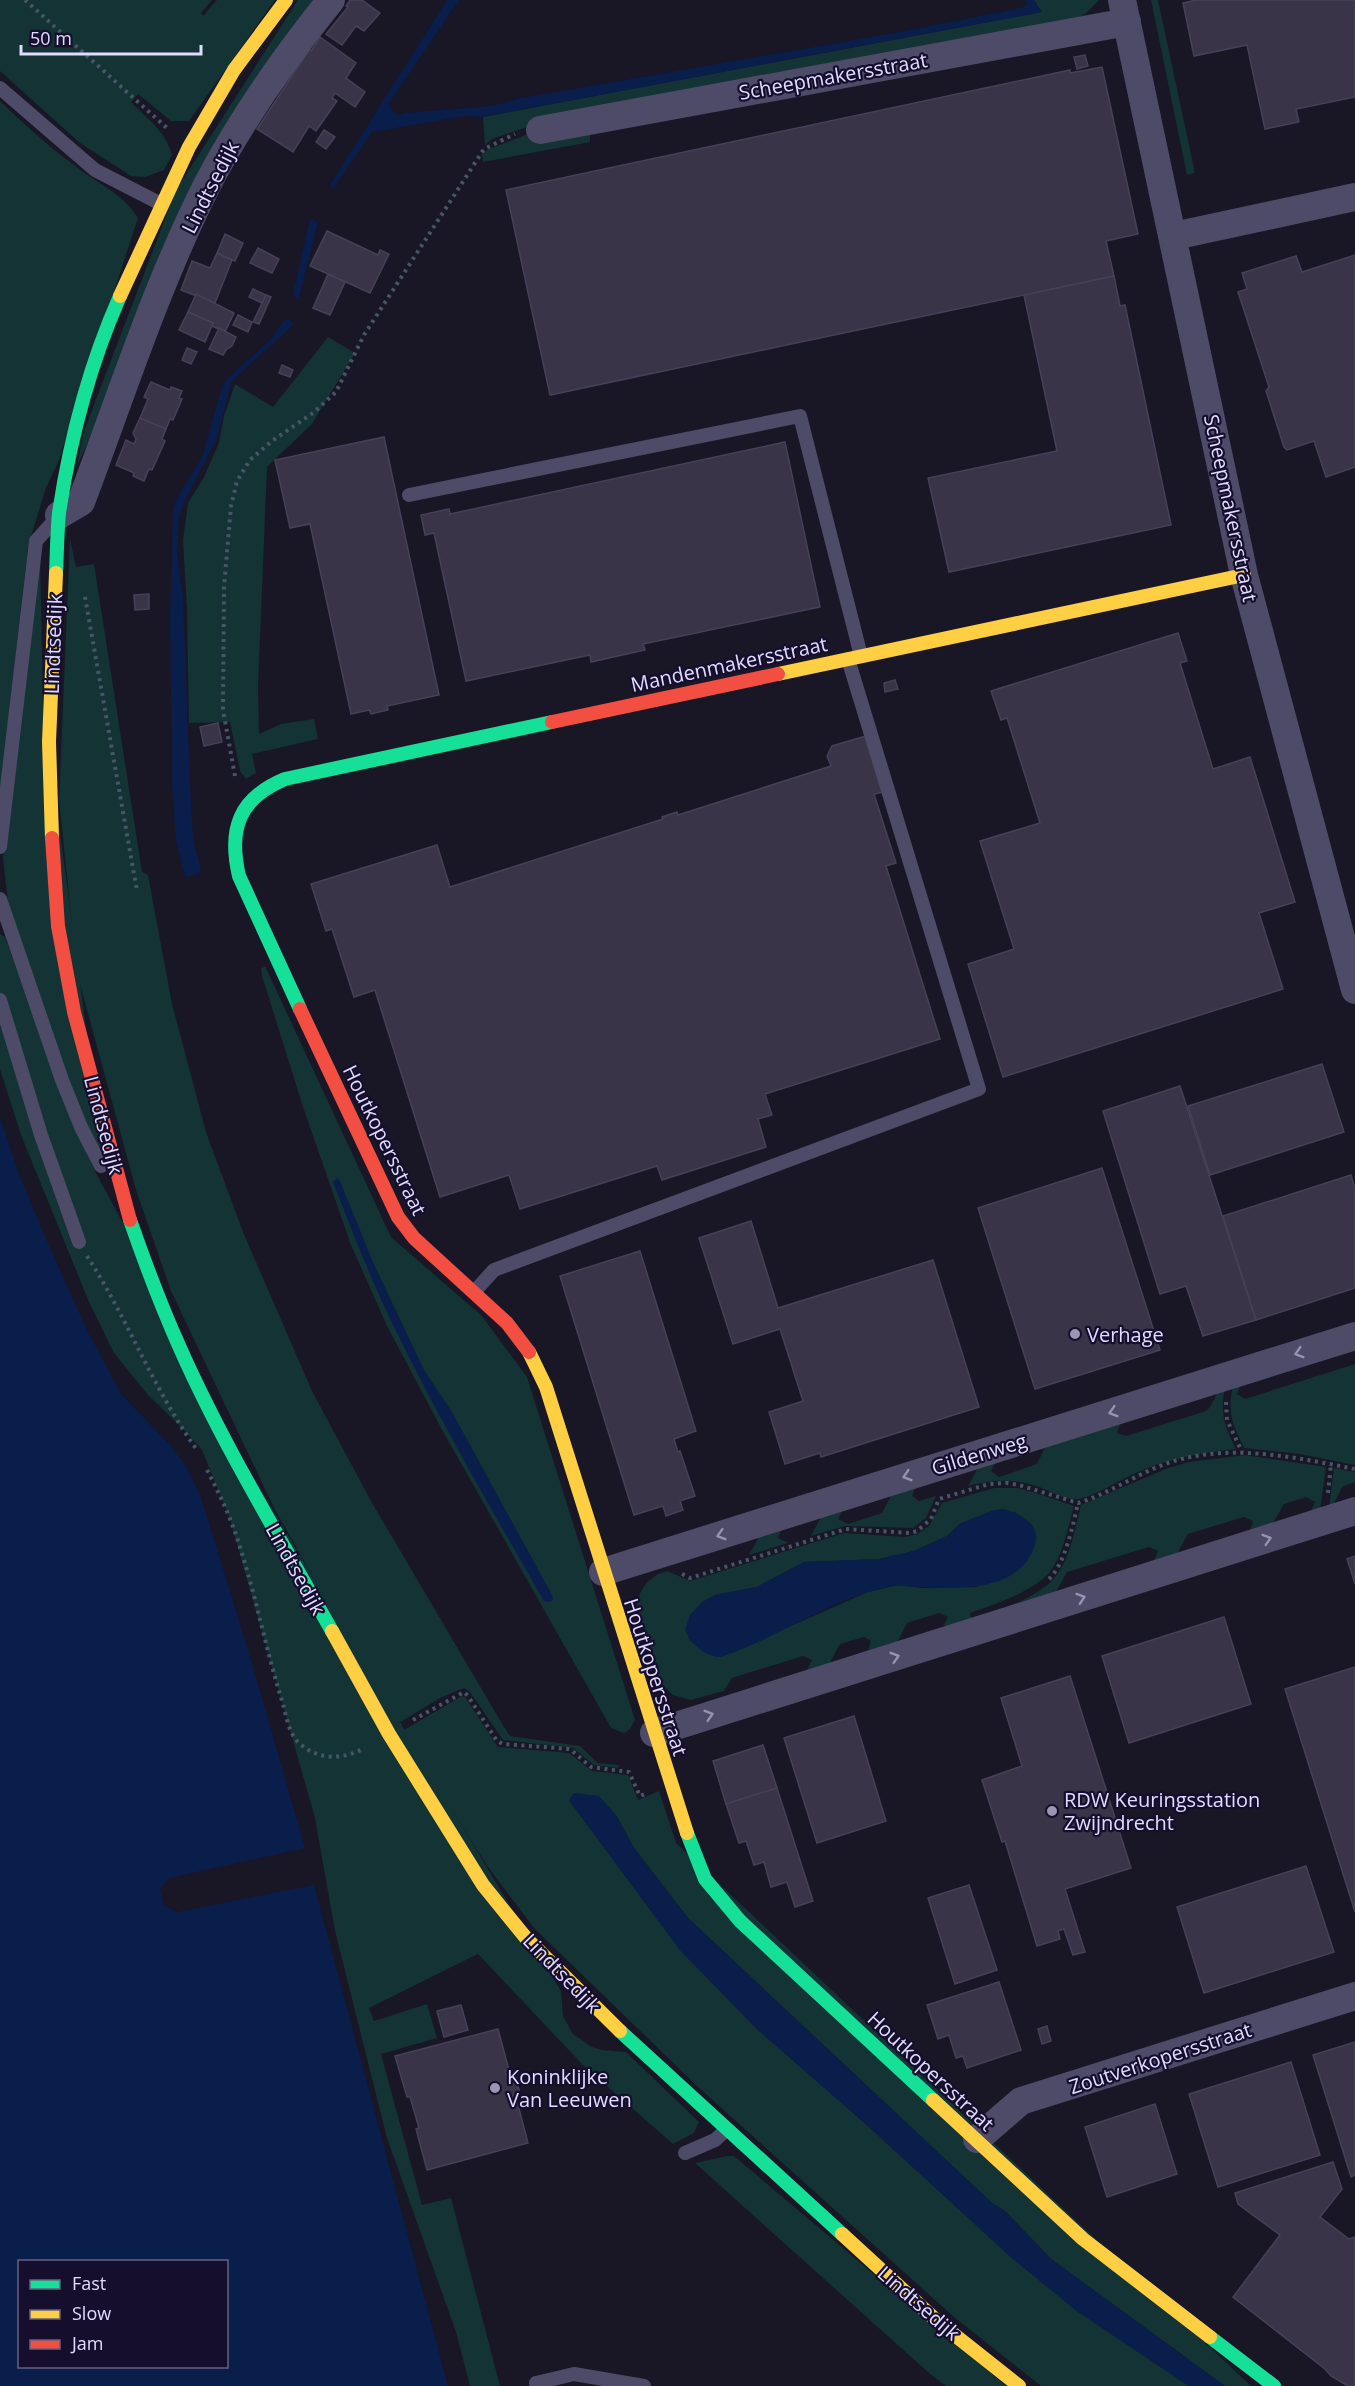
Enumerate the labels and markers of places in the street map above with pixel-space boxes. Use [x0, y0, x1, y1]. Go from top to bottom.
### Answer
place label: Verhage [1087, 1321, 1164, 1348]
marker: Verhage [1068, 1327, 1082, 1341]
place label: RDW Keuringsstation Zwijndrecht [1064, 1786, 1260, 1836]
marker: RDW Keuringsstation Zwijndrecht [1045, 1804, 1059, 1818]
place label: Koninklijke Van Leeuwen [507, 2063, 632, 2113]
marker: Koninklijke Van Leeuwen [488, 2081, 502, 2095]

